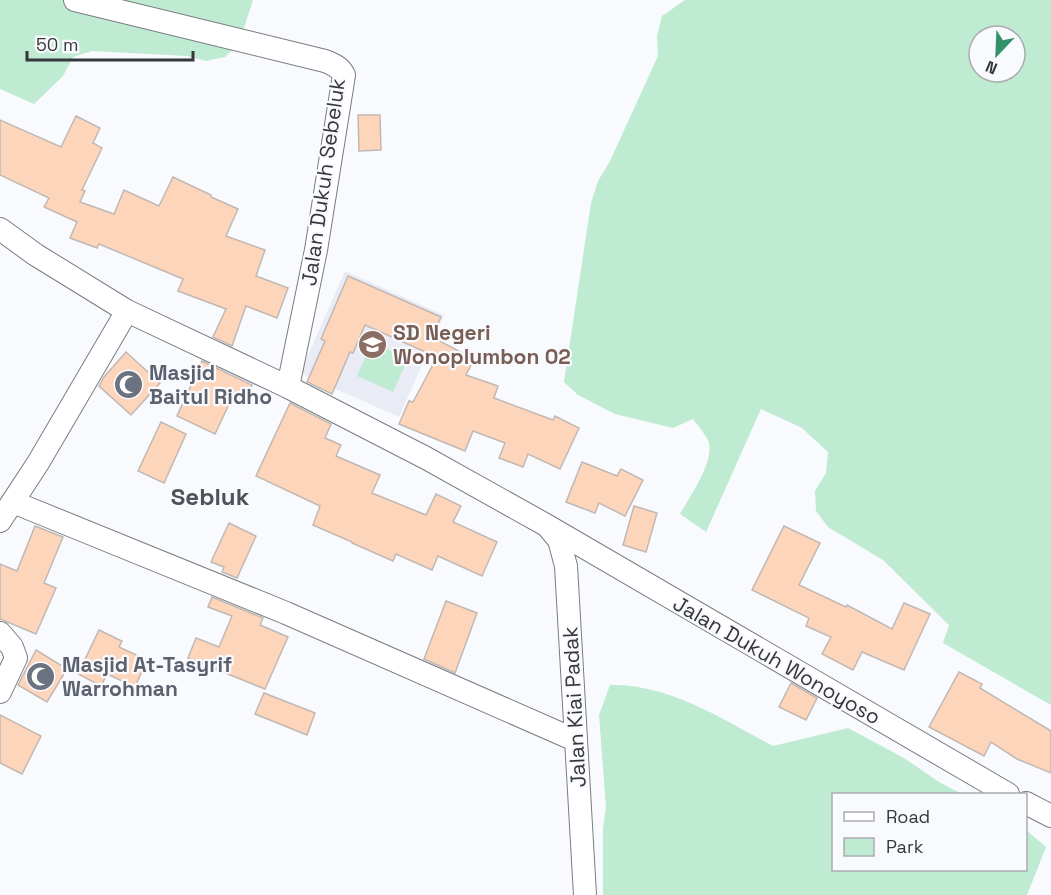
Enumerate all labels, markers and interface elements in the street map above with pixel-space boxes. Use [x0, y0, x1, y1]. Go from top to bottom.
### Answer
scale bar [27, 24, 194, 62]
north arrow [967, 24, 1027, 84]
text: 50 m [36, 33, 78, 56]
text: N [982, 56, 1000, 79]
street label: Jalan Dukuh Sebeluk [295, 77, 351, 287]
place label: SD Negeri Wonoplumbon 02 [393, 319, 571, 370]
school or university icon: SD Negeri Wonoplumbon 02 [356, 328, 388, 360]
place label: Masjid Baitul Ridho [149, 359, 272, 410]
mosque icon: Masjid Baitul Ridho [112, 368, 144, 400]
district label: Sebluk [171, 481, 250, 512]
street label: Jalan Dukuh Wonoyoso [668, 589, 886, 731]
street label: Jalan Kiai Padak [556, 626, 592, 788]
place label: Masjid At-Tasyrif Warrohman [62, 651, 232, 702]
mosque icon: Masjid At-Tasyrif Warrohman [25, 660, 57, 692]
legend [832, 793, 1027, 871]
text: Road [886, 805, 930, 828]
text: Park [886, 835, 924, 858]

